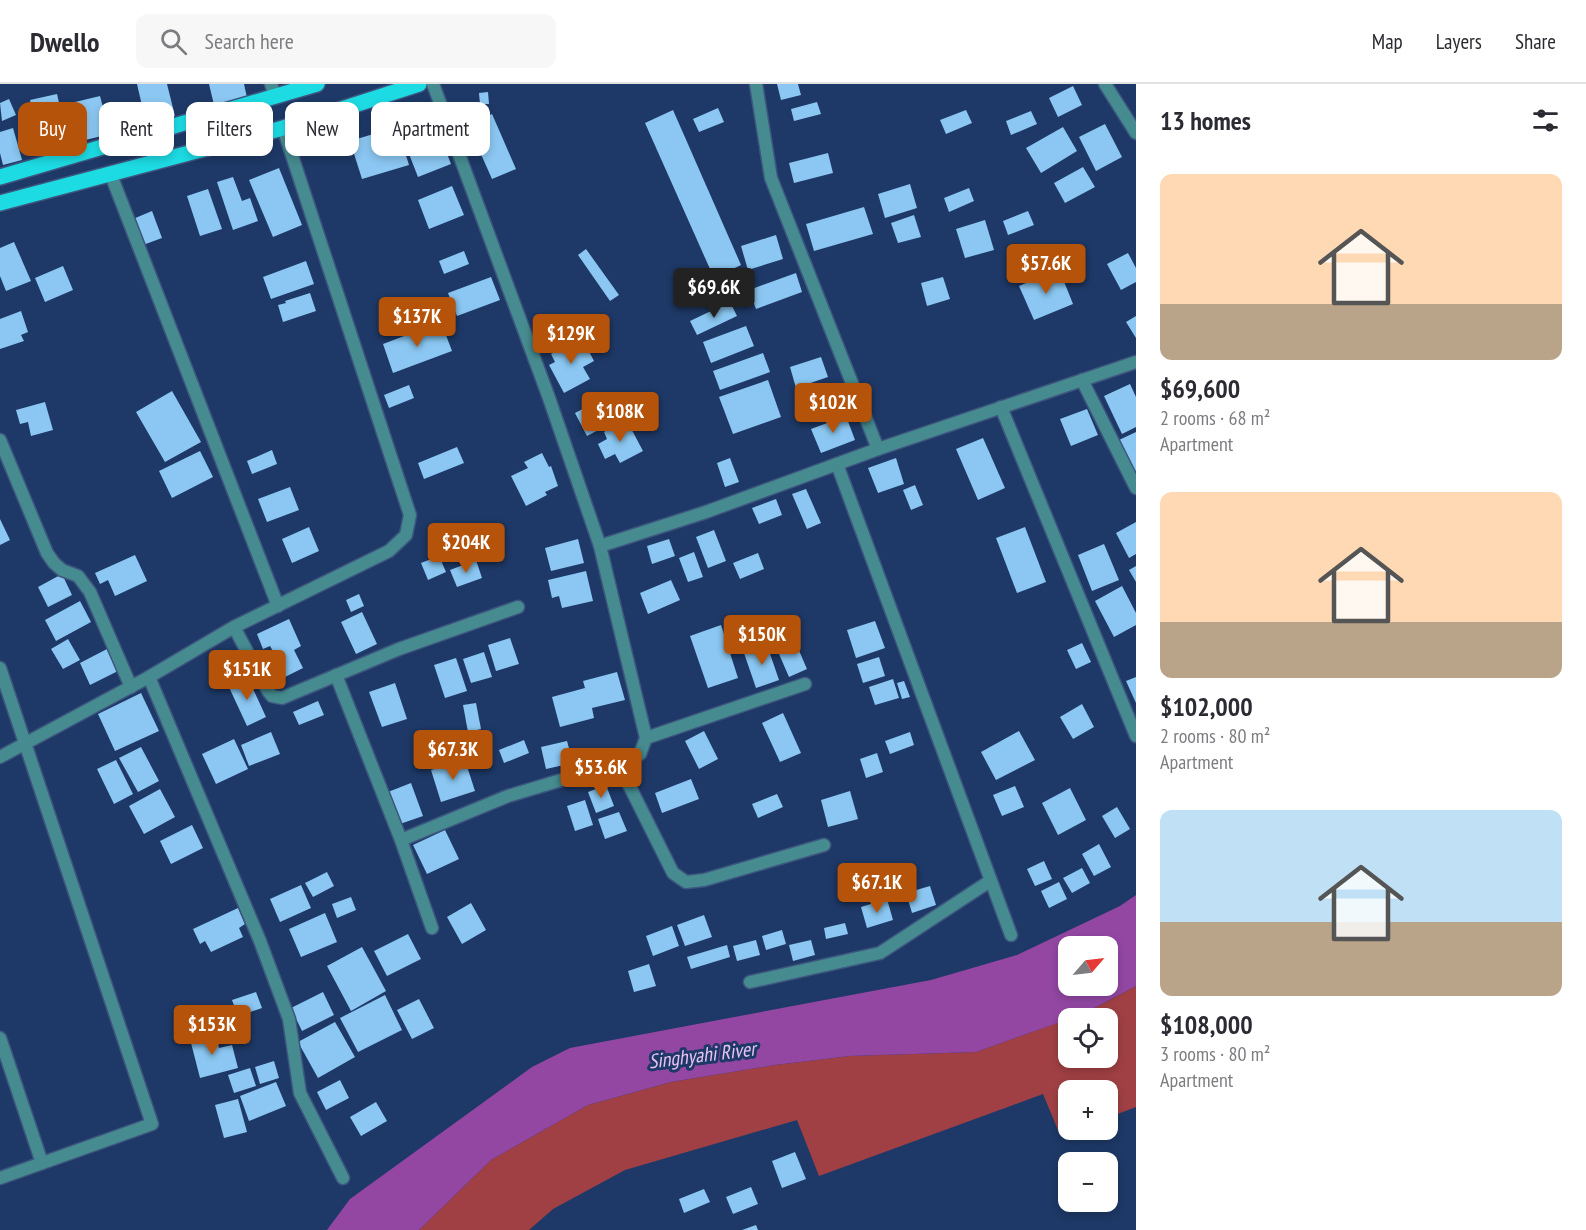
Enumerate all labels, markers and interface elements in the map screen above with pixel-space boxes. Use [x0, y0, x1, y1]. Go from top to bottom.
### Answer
search box [136, 14, 556, 68]
text: Dwello [30, 23, 100, 60]
icon: search [157, 25, 190, 58]
text: Search here [205, 27, 294, 55]
text: Map [1372, 28, 1403, 55]
text: Layers [1436, 28, 1482, 55]
text: Share [1515, 28, 1556, 55]
chip: Buy [18, 102, 87, 156]
chip: Rent [99, 102, 174, 156]
chip: Filters [186, 102, 273, 156]
chip: New [285, 102, 359, 156]
chip: Apartment [371, 102, 490, 156]
text: 13 homes [1160, 104, 1251, 137]
icon: filters [1529, 104, 1562, 137]
icon: home [1307, 213, 1415, 321]
pin: $57.6K [997, 244, 1095, 295]
text: $57.6K [1021, 250, 1071, 276]
pin: $69.6K [665, 268, 763, 319]
text: $69.6K [688, 274, 740, 300]
pin: $137K [375, 297, 459, 348]
text: $137K [393, 303, 441, 329]
pin: $129K [529, 314, 613, 365]
text: $129K [547, 320, 595, 346]
text: $69,600 [1160, 372, 1240, 405]
pin: $102K [791, 383, 875, 434]
text: $102K [809, 389, 857, 415]
pin: $108K [578, 392, 662, 443]
text: $108K [596, 398, 644, 424]
text: 2 rooms · 68 m² [1160, 405, 1270, 431]
text: Apartment [1160, 431, 1233, 457]
pin: $204K [424, 523, 508, 574]
text: $204K [442, 529, 490, 555]
icon: home [1307, 531, 1415, 639]
pin: $150K [720, 615, 804, 666]
text: $150K [738, 621, 786, 647]
pin: $151K [205, 650, 289, 701]
text: $151K [223, 656, 271, 682]
text: $102,000 [1160, 690, 1253, 723]
text: 2 rooms · 80 m² [1160, 723, 1270, 749]
pin: $67.3K [404, 730, 502, 781]
text: $67.3K [428, 736, 478, 762]
pin: $53.6K [552, 748, 650, 799]
text: Apartment [1160, 749, 1233, 775]
text: $53.6K [575, 754, 627, 780]
icon: home [1307, 849, 1415, 957]
pin: $67.1K [828, 863, 926, 914]
text: $67.1K [852, 869, 902, 895]
north arrow [1058, 936, 1118, 996]
map controls [1058, 936, 1118, 1212]
pin: $153K [170, 1005, 254, 1056]
button: locate [1058, 1008, 1118, 1068]
text: $108,000 [1160, 1008, 1253, 1041]
text: $153K [188, 1011, 236, 1037]
water label: Singhyahi River [647, 1035, 759, 1074]
text: 3 rooms · 80 m² [1160, 1041, 1270, 1067]
text: Apartment [1160, 1067, 1233, 1093]
button: + [1058, 1080, 1118, 1140]
button: − [1058, 1152, 1118, 1212]

